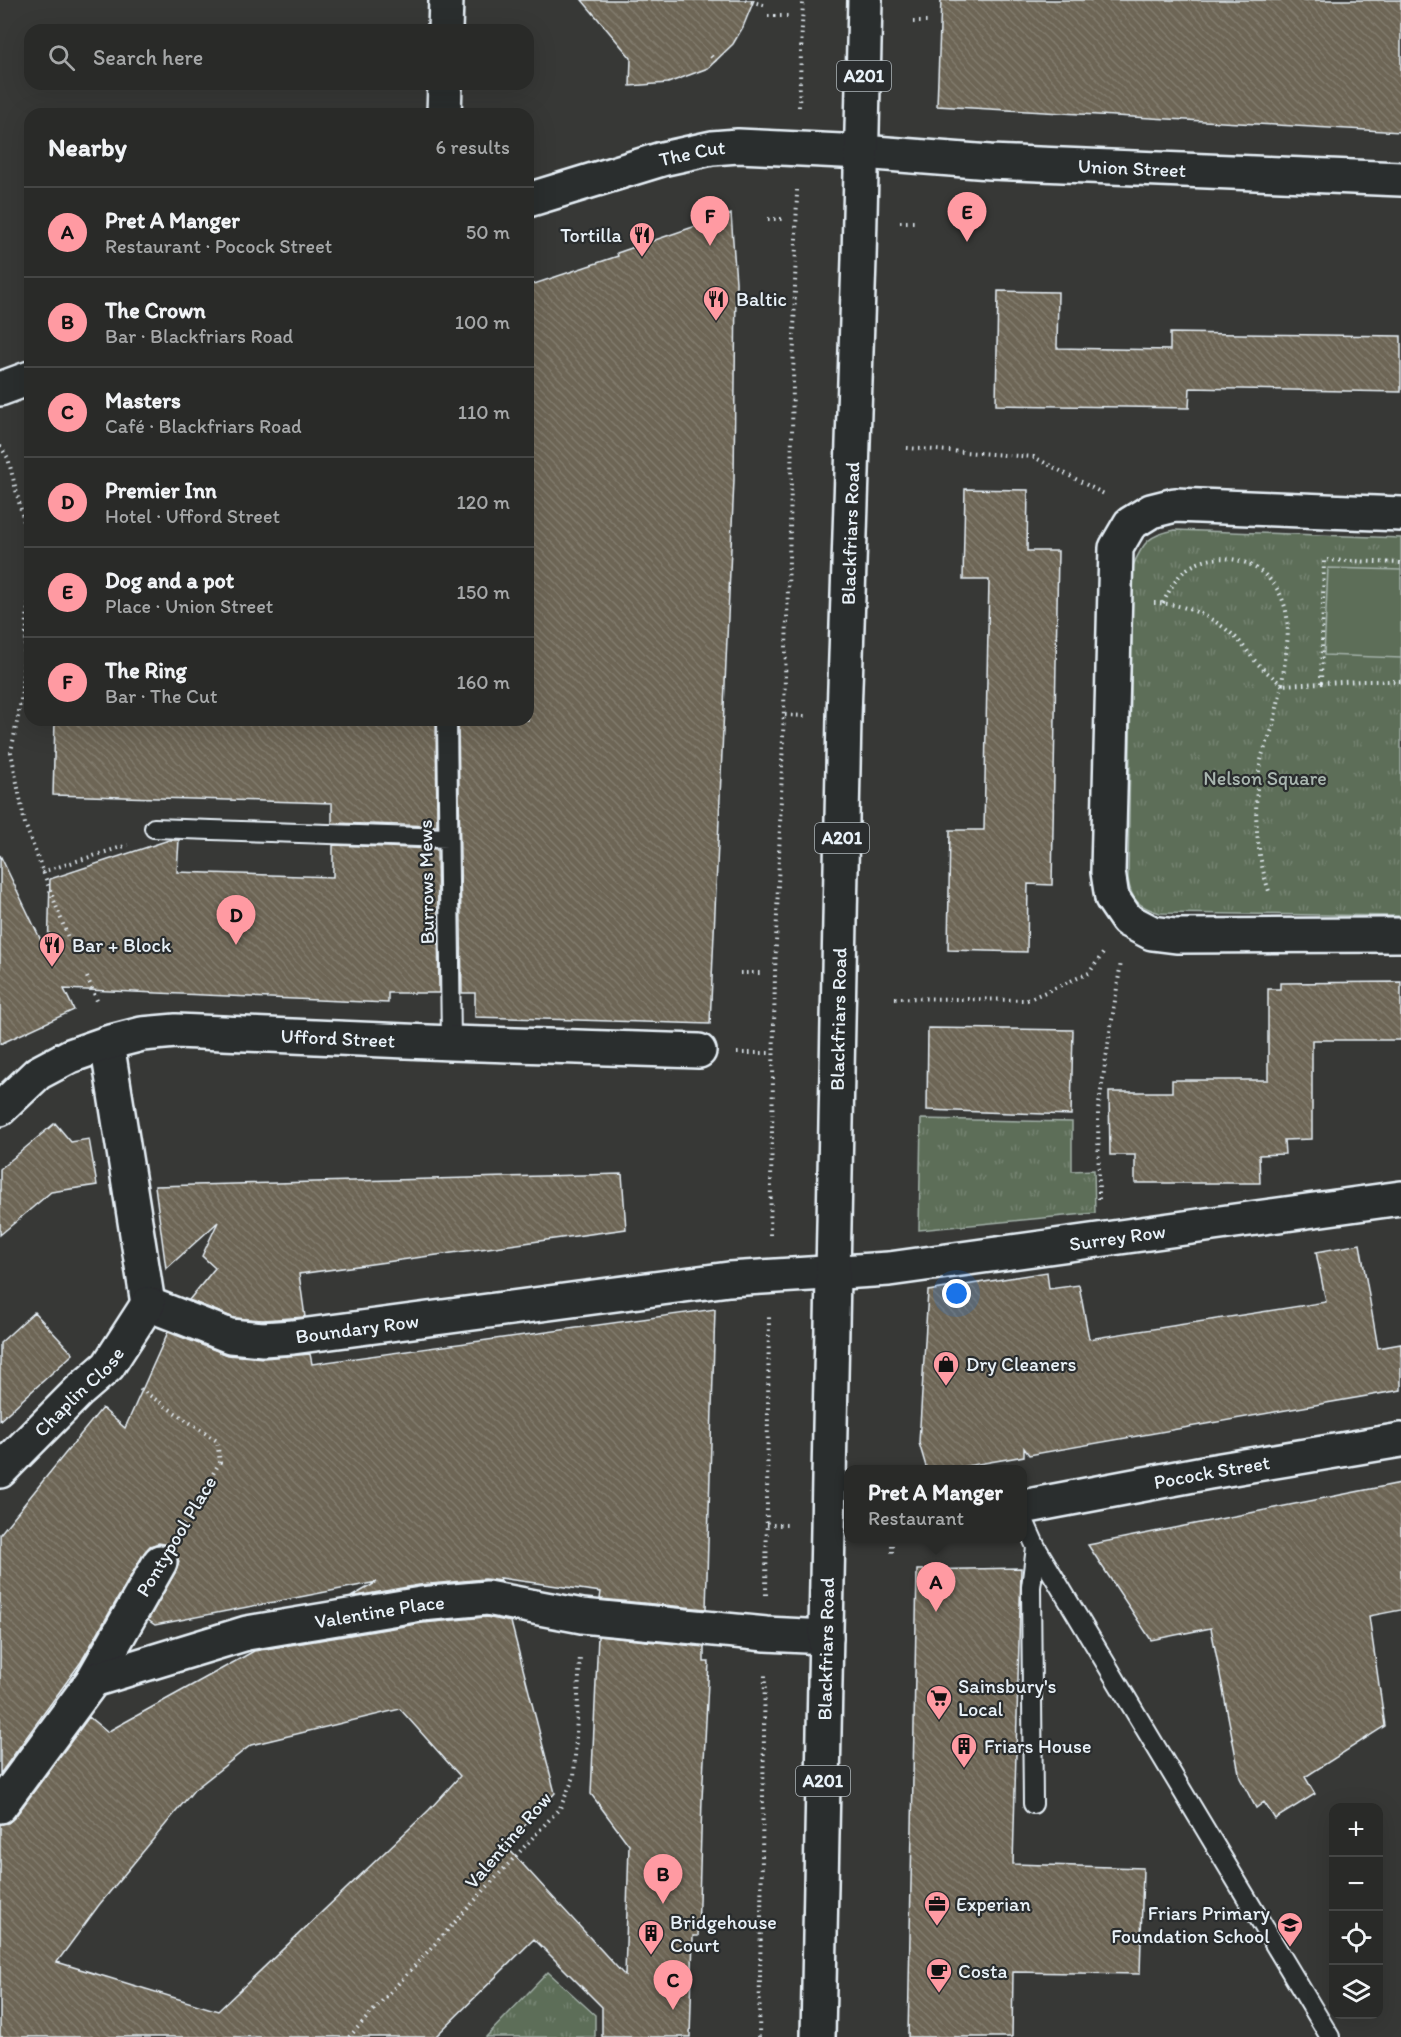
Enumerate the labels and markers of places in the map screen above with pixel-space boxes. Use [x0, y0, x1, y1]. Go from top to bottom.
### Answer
pin: E [948, 192, 986, 242]
pin: F [690, 196, 730, 246]
restaurant icon: Tortilla [627, 220, 657, 258]
place label: Tortilla [560, 223, 623, 247]
restaurant icon: Baltic [701, 284, 731, 322]
place label: Baltic [736, 287, 787, 311]
pin: D [216, 896, 256, 945]
restaurant icon: Bar + Block [37, 930, 67, 968]
place label: Bar + Block [72, 933, 172, 957]
shop icon: Dry Cleaners [931, 1349, 961, 1387]
place label: Dry Cleaners [966, 1352, 1076, 1376]
pin: A [916, 1562, 956, 1612]
place label: Sainsbury's Local [958, 1674, 1057, 1721]
supermarket icon: Sainsbury's Local [924, 1683, 954, 1721]
building icon: Friars House [949, 1731, 979, 1769]
place label: Friars House [984, 1734, 1091, 1758]
pin: B [644, 1854, 682, 1904]
office icon: Experian [922, 1889, 952, 1927]
place label: Experian [956, 1892, 1031, 1916]
place label: Friars Primary Foundation School [1111, 1901, 1271, 1948]
place label: Bridgehouse Court [670, 1910, 777, 1957]
school or university icon: Friars Primary Foundation School [1275, 1910, 1305, 1948]
building icon: Bridgehouse Court [636, 1918, 666, 1956]
cafe icon: Costa [924, 1956, 954, 1994]
place label: Costa [958, 1959, 1007, 1983]
pin: C [654, 1960, 692, 2010]

